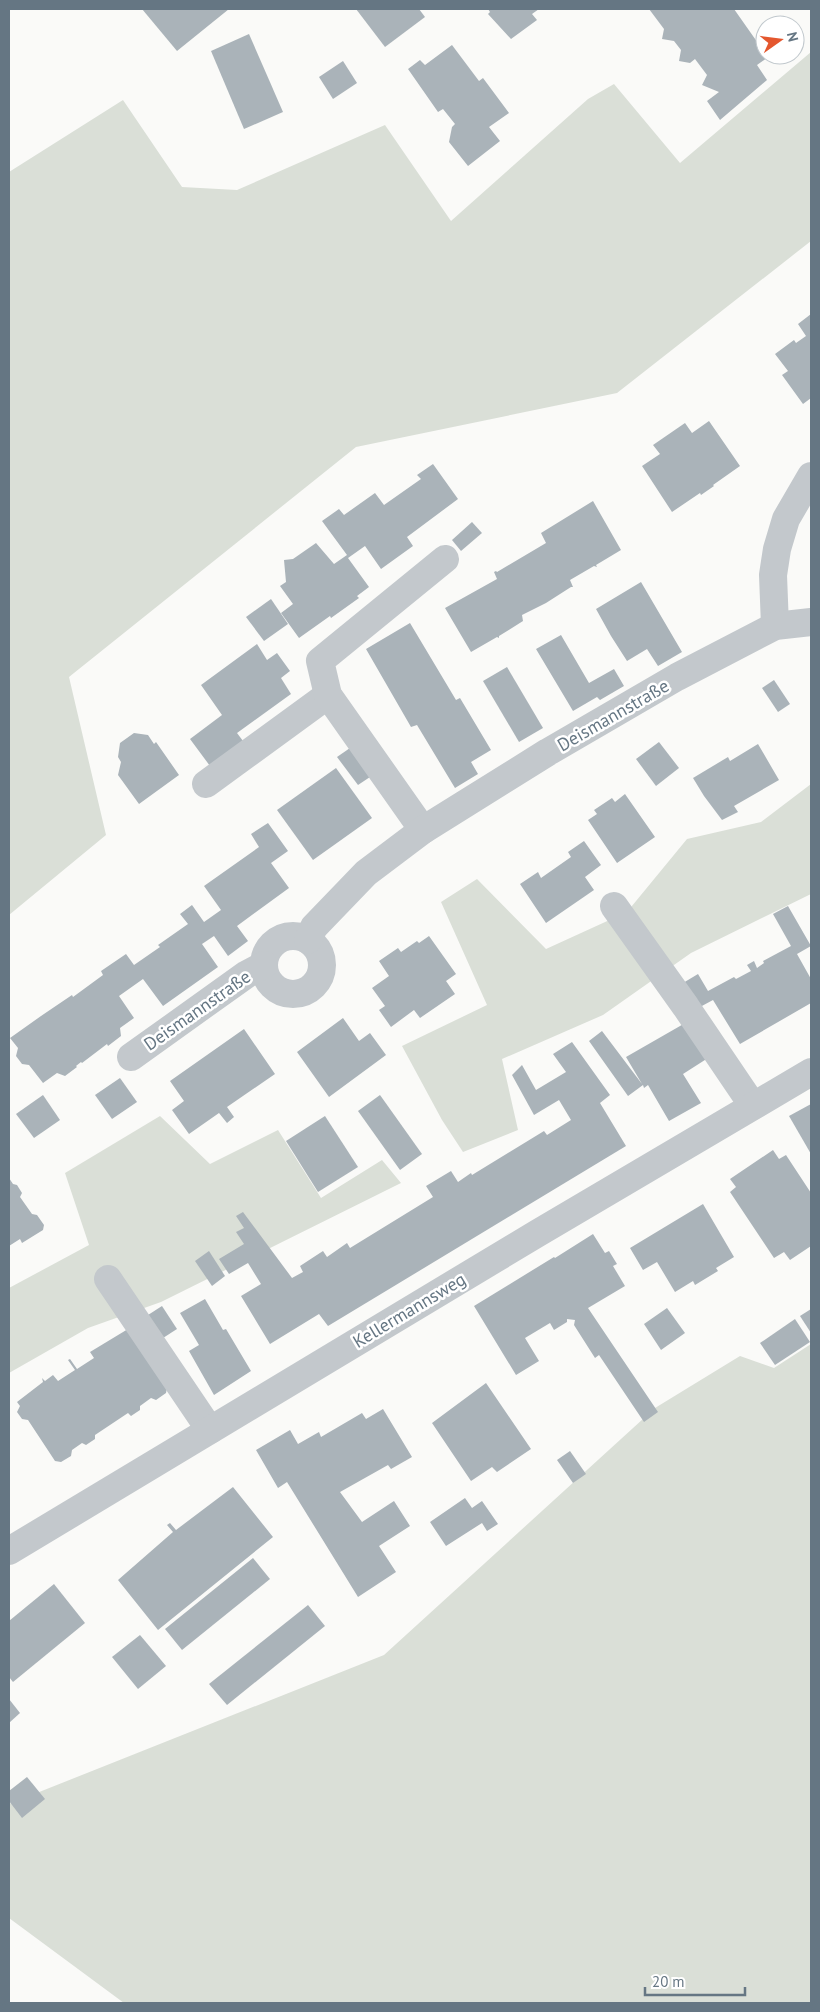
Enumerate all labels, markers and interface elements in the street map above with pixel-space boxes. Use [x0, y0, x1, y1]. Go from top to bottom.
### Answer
north arrow [755, 15, 805, 65]
text: N [783, 30, 802, 43]
street label: Deismannstraße [553, 674, 673, 756]
street label: Deismannstraße [139, 965, 255, 1055]
street label: Kellermannsweg [348, 1267, 470, 1353]
scale bar [645, 1964, 745, 1996]
text: 20 m [652, 1972, 685, 1991]

